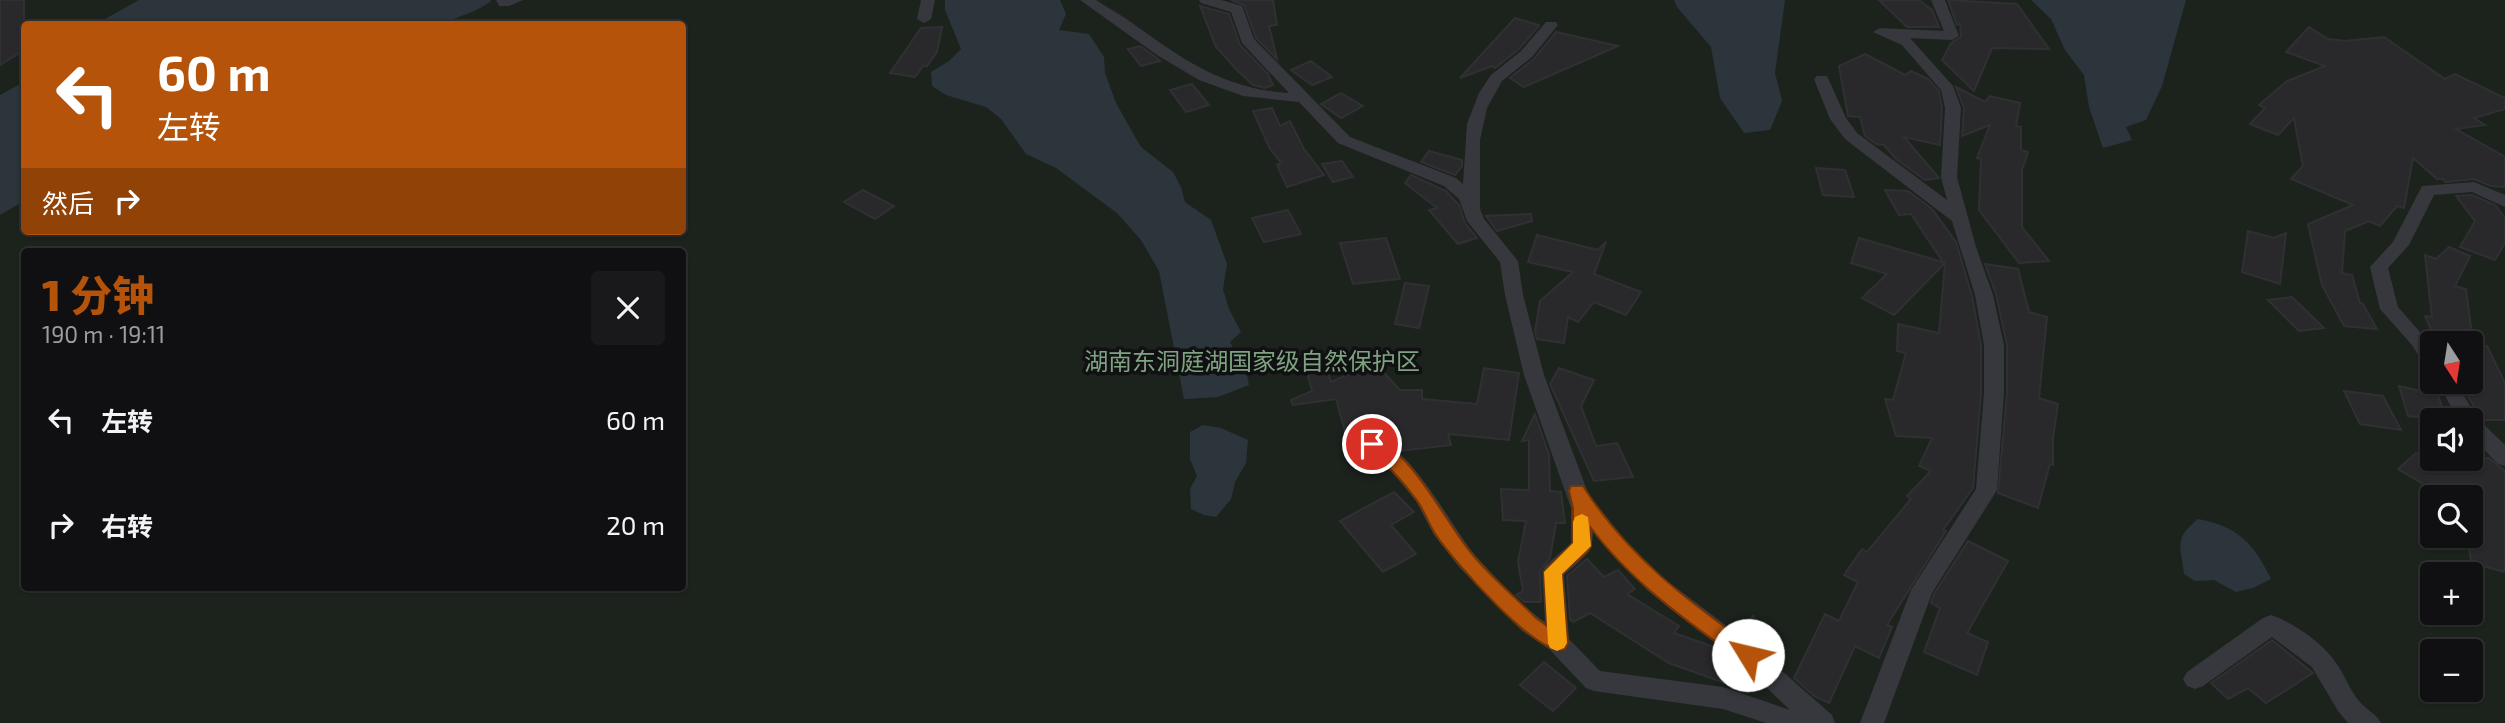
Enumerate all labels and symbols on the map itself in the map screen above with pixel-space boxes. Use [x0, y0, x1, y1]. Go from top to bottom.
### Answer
north arrow [2420, 331, 2483, 394]
park label: 湖南东洞庭湖国家级自然保护区 [1084, 346, 1420, 375]
pin [1342, 414, 1402, 474]
position arrow [1711, 618, 1785, 692]

